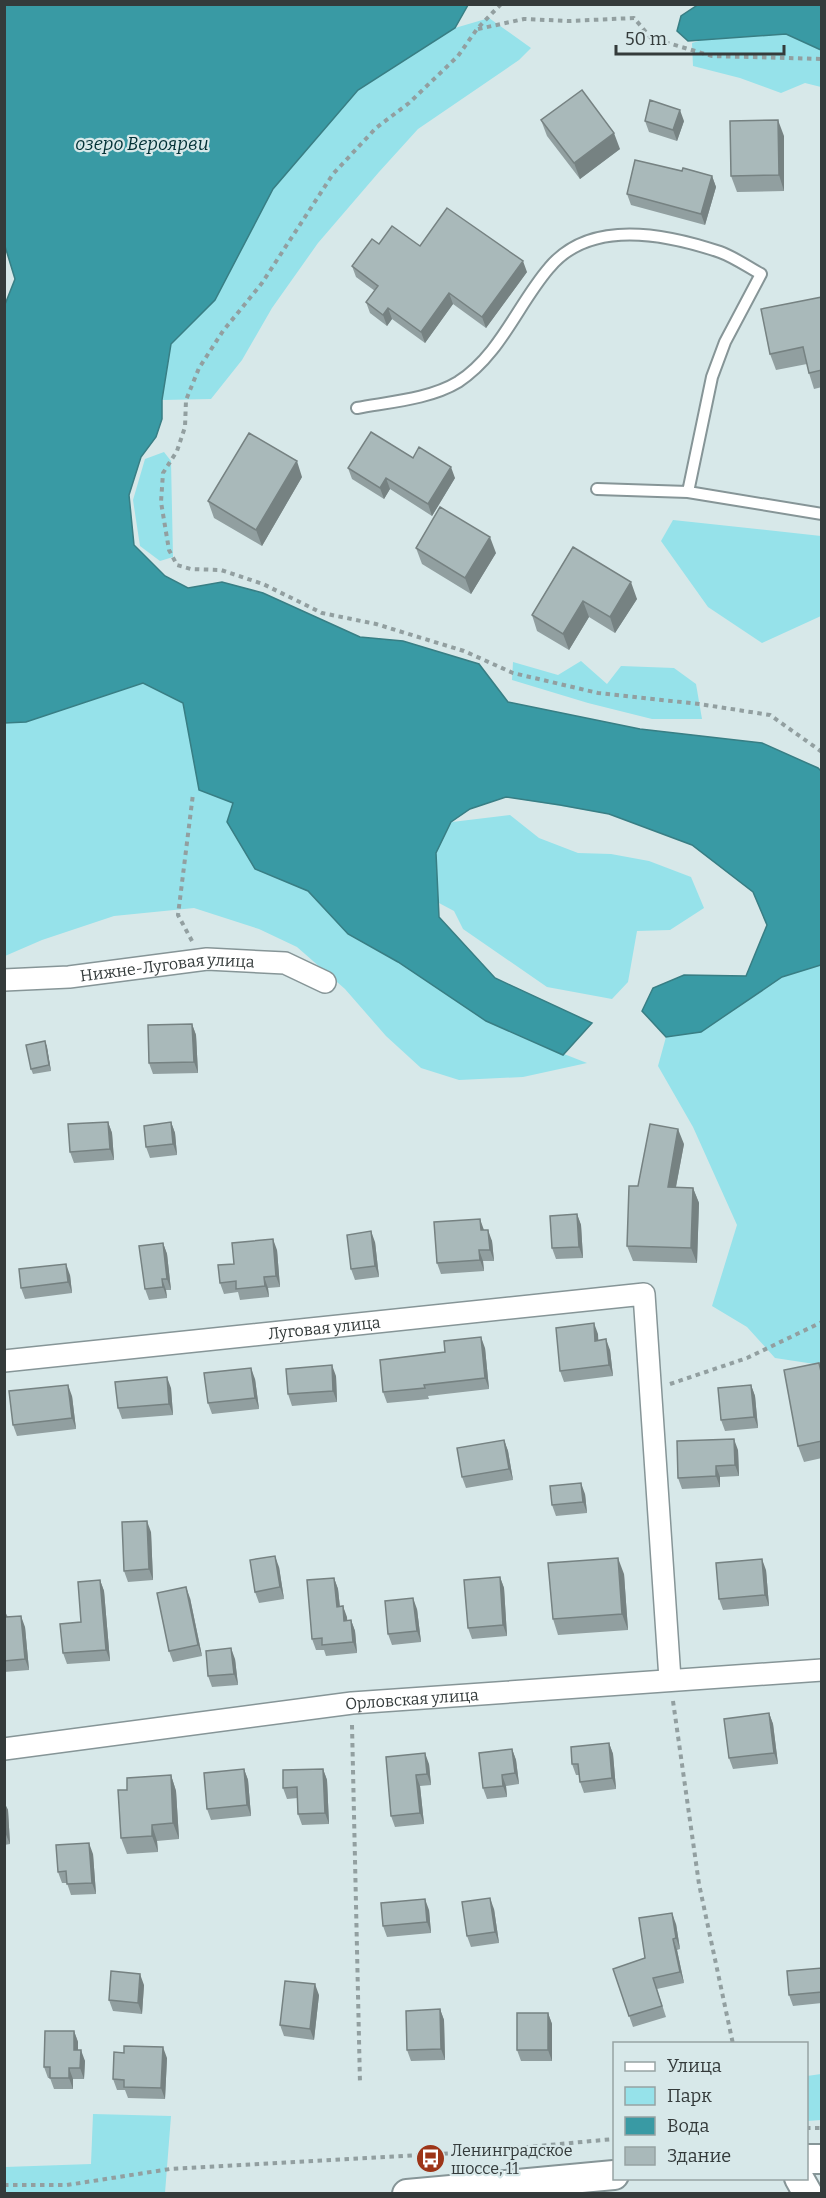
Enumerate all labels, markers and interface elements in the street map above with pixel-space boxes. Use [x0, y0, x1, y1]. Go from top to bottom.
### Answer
scale bar [616, 18, 784, 56]
text: 50 m [625, 28, 667, 50]
water label: озеро Вероярви [75, 133, 209, 155]
street label: Нижне-Луговая улица [79, 949, 255, 985]
street label: Луговая улица [267, 1312, 382, 1343]
street label: Орловская улица [344, 1685, 479, 1713]
legend [613, 2042, 808, 2180]
text: Улица [667, 2055, 722, 2077]
text: Парк [667, 2085, 712, 2107]
text: Вода [667, 2115, 709, 2137]
place label: Ленинградское шоссе, 11 [451, 2141, 573, 2178]
bus stop icon: Ленинградское шоссе, 11 [414, 2143, 446, 2175]
text: Здание [667, 2145, 731, 2167]

